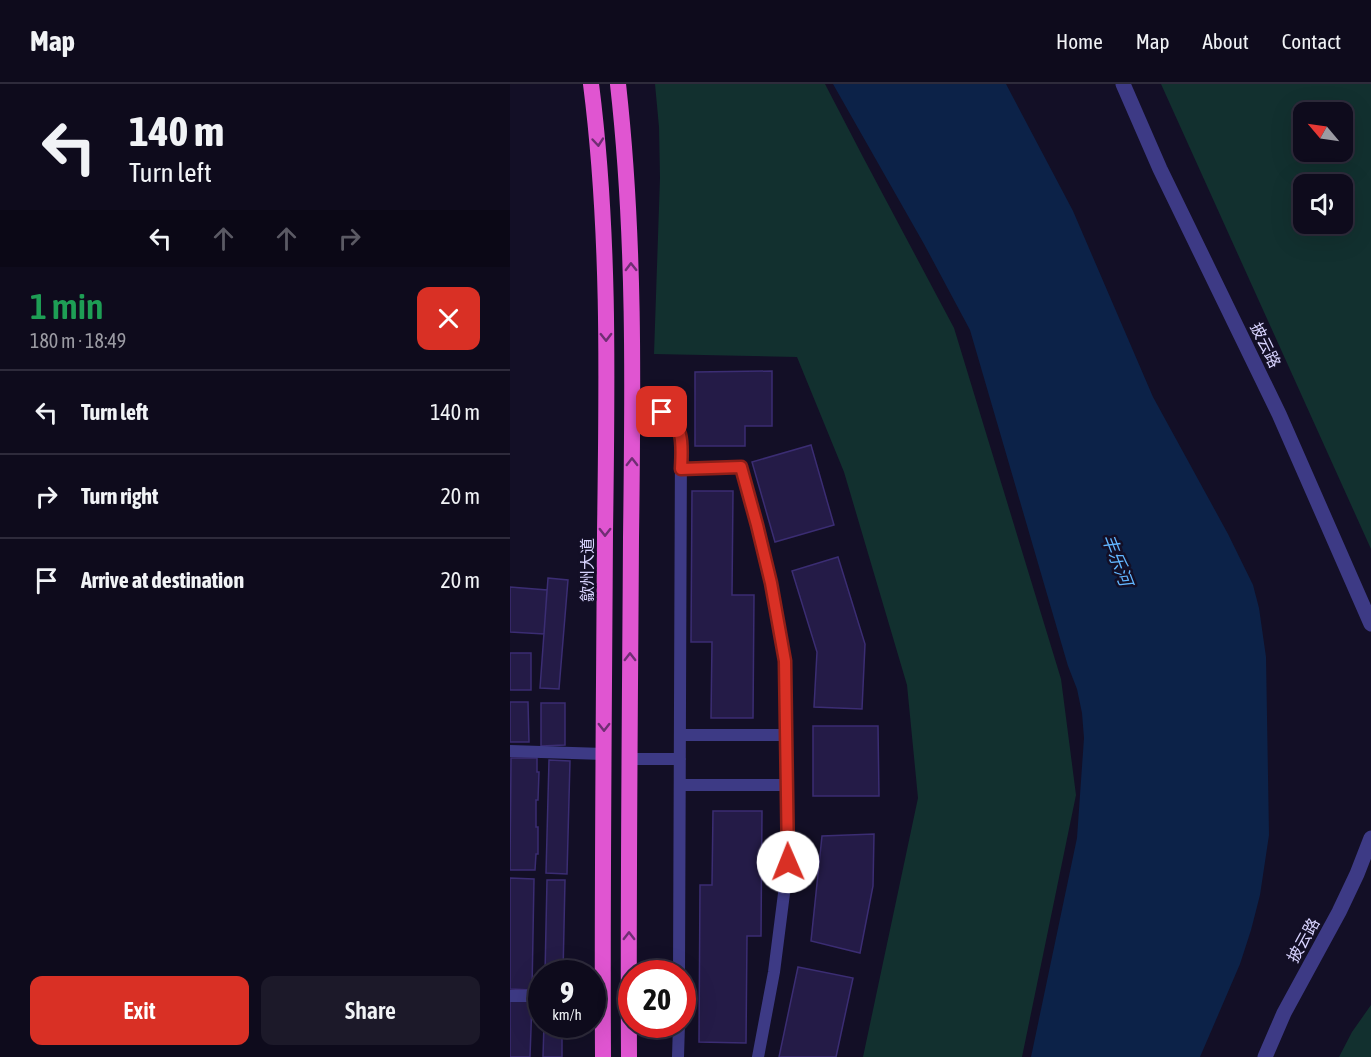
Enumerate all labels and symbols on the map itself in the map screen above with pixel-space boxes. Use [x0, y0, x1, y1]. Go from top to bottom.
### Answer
north arrow [1293, 102, 1353, 162]
one-way arrow [591, 138, 604, 147]
one-way arrow [625, 262, 637, 271]
street label: 披云路 [1247, 319, 1285, 371]
one-way arrow [600, 332, 612, 341]
pin [636, 386, 687, 437]
one-way arrow [626, 457, 638, 466]
one-way arrow [599, 527, 612, 536]
water label: 丰乐河 [1098, 531, 1138, 592]
street label: 歙州大道 [578, 538, 596, 602]
one-way arrow [624, 652, 636, 661]
one-way arrow [598, 722, 610, 731]
position arrow [756, 830, 820, 894]
street label: 披云路 [1283, 915, 1323, 965]
one-way arrow [623, 931, 635, 940]
speed limit sign: 20 [618, 960, 696, 1038]

